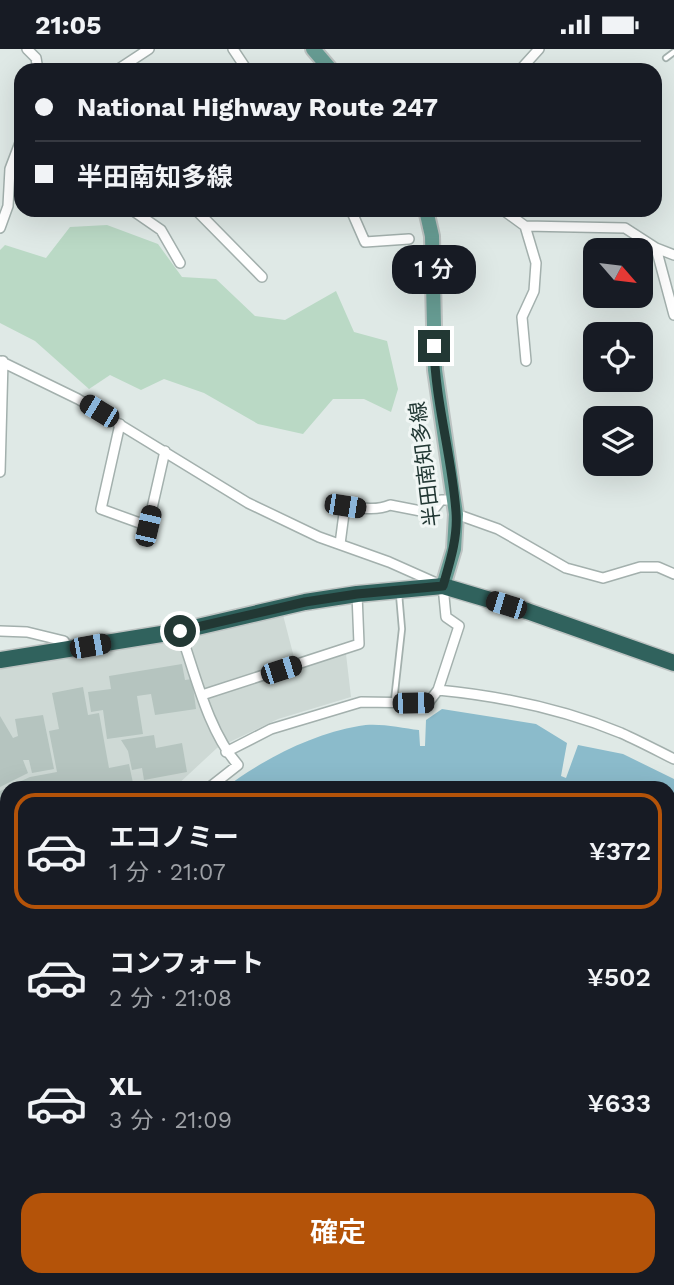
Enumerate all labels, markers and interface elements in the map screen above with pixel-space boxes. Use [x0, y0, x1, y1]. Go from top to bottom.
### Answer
text: 21:05 [35, 10, 101, 40]
text: National Highway Route 247 [77, 92, 438, 122]
text: 半田南知多線 [77, 162, 233, 192]
north arrow [583, 238, 653, 308]
map controls [583, 238, 653, 476]
callout: 1 分 [392, 245, 476, 293]
text: 1 分 [414, 256, 454, 283]
button: locate [583, 322, 653, 392]
route end [418, 330, 450, 362]
car [76, 391, 123, 431]
street label: 半田南知多線 [404, 400, 445, 528]
button: layers [583, 406, 653, 476]
car [323, 492, 368, 520]
car [134, 503, 163, 549]
car [483, 589, 530, 621]
route start [164, 615, 196, 647]
car [68, 632, 113, 660]
car [258, 654, 305, 686]
car [392, 692, 435, 714]
icon: car [25, 820, 88, 883]
text: エコノミー [109, 822, 239, 852]
text: ¥372 [589, 836, 651, 866]
text: 1 分 · 21:07 [109, 859, 226, 886]
icon: car [25, 946, 88, 1009]
text: コンフォート [109, 948, 264, 978]
text: ¥502 [587, 962, 651, 992]
text: 2 分 · 21:08 [109, 985, 232, 1012]
text: XL [109, 1071, 142, 1101]
icon: car [25, 1072, 88, 1135]
text: ¥633 [588, 1088, 651, 1118]
text: 3 分 · 21:09 [109, 1107, 232, 1134]
button: 確定 [21, 1193, 655, 1273]

